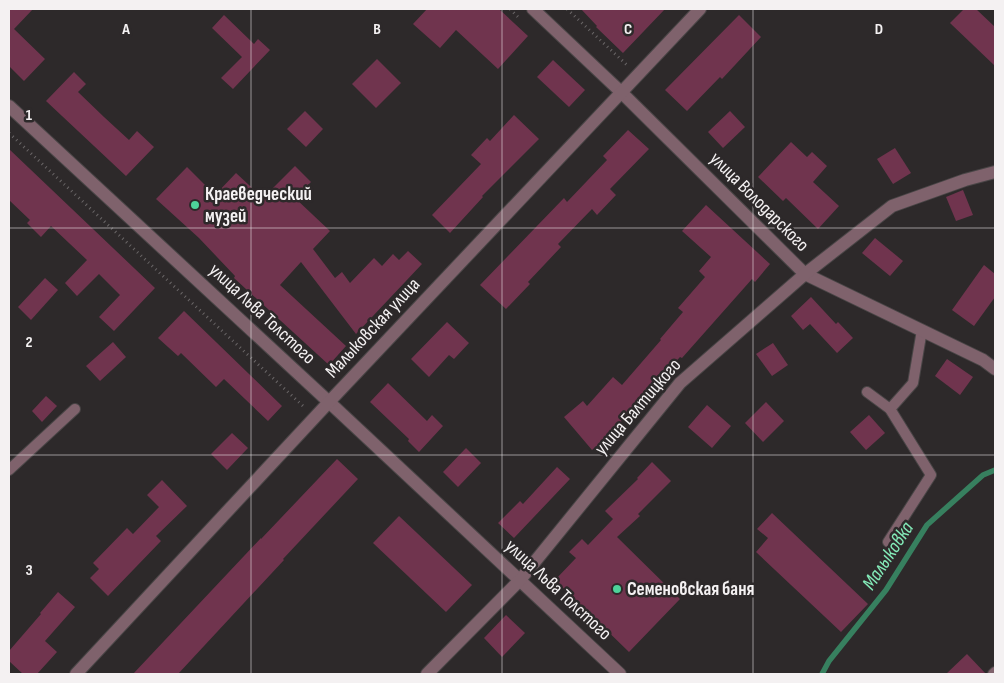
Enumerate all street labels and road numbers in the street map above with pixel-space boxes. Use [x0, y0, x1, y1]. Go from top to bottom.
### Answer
street label: улица Володарского [704, 147, 814, 257]
street label: улица Льва Толстого [204, 259, 320, 369]
street label: Малыковская улица [321, 273, 425, 383]
street label: улица Балтицкого [590, 354, 686, 460]
street label: улица Льва Толстого [500, 535, 616, 645]

